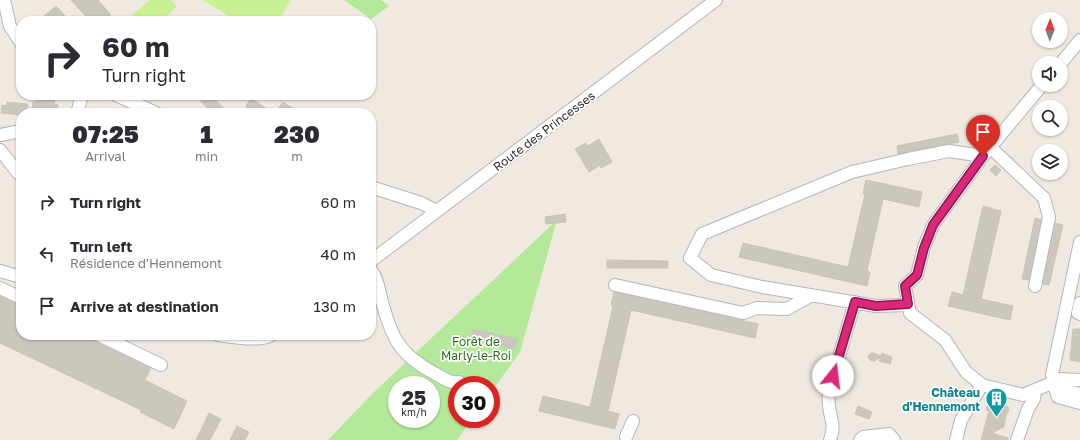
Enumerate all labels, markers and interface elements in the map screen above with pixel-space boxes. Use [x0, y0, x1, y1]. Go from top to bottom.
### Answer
north arrow [1032, 12, 1068, 48]
map controls [1032, 12, 1068, 180]
text: 60 m [102, 30, 169, 63]
icon: right [36, 32, 88, 84]
button: sound [1032, 56, 1068, 92]
text: Turn right [102, 64, 186, 86]
street label: Route des Princesses [490, 88, 598, 174]
button: search [1032, 100, 1068, 136]
pin [966, 115, 1000, 156]
text: 07:25 [72, 119, 139, 148]
text: 1 [200, 119, 213, 148]
text: 230 [274, 119, 320, 148]
icon: arrive [972, 121, 994, 143]
button: layers [1032, 144, 1068, 180]
text: Arrival [85, 148, 126, 164]
text: min [195, 148, 218, 164]
text: m [291, 148, 303, 164]
icon: right [36, 191, 58, 213]
text: Turn right [70, 193, 141, 211]
text: 60 m [321, 193, 356, 211]
text: Turn left [70, 237, 132, 255]
icon: left [36, 243, 58, 265]
text: 40 m [321, 245, 356, 263]
text: Résidence d'Hennemont [70, 255, 222, 271]
icon: arrive [36, 295, 58, 317]
text: Arrive at destination [70, 297, 219, 315]
text: 130 m [314, 297, 356, 315]
park label: Forêt de Marly-le-Roi [441, 334, 511, 363]
position arrow [812, 355, 854, 397]
speed limit sign: 30 [448, 376, 500, 428]
text: 25 [402, 385, 426, 409]
place label: Château d'Hennemont [902, 385, 980, 414]
building icon: Château d'Hennemont [983, 386, 1009, 419]
text: km/h [401, 406, 427, 418]

